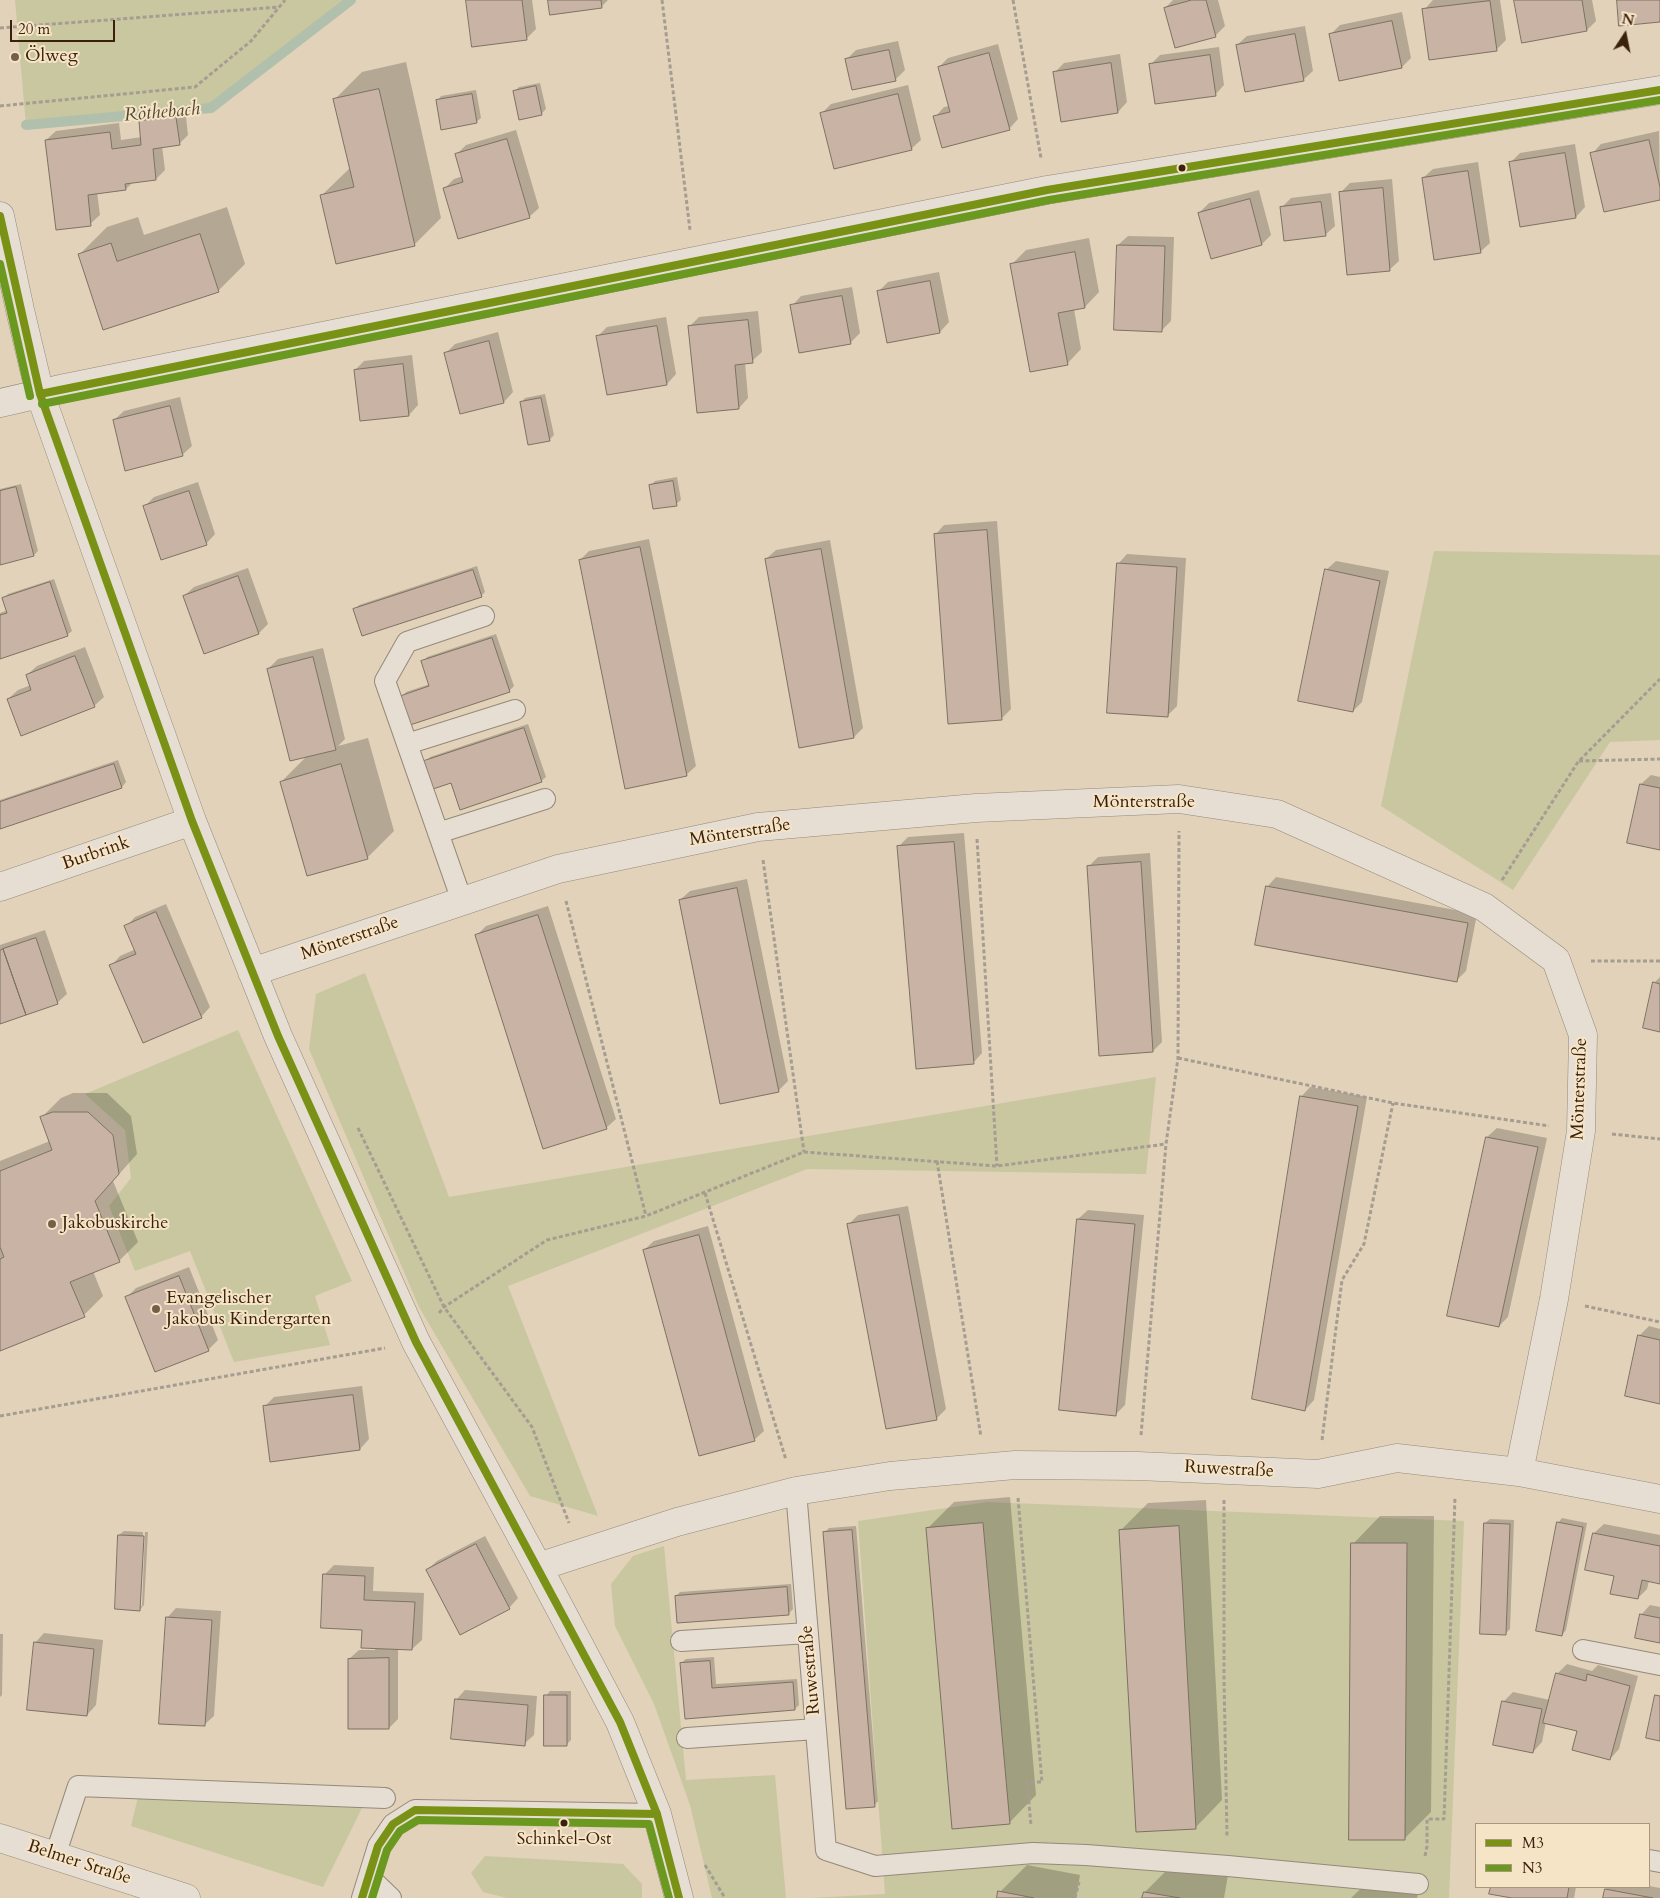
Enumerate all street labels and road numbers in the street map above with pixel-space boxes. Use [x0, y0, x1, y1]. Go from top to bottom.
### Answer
street label: Mönterstraße [1093, 792, 1195, 814]
street label: Mönterstraße [688, 814, 792, 852]
street label: Burbrink [59, 832, 133, 876]
street label: Mönterstraße [298, 912, 402, 966]
street label: Mönterstraße [1567, 1038, 1593, 1140]
street label: Ruwestraße [1184, 1457, 1274, 1483]
street label: Ruwestraße [796, 1624, 826, 1716]
street label: Belmer Straße [24, 1836, 134, 1890]

